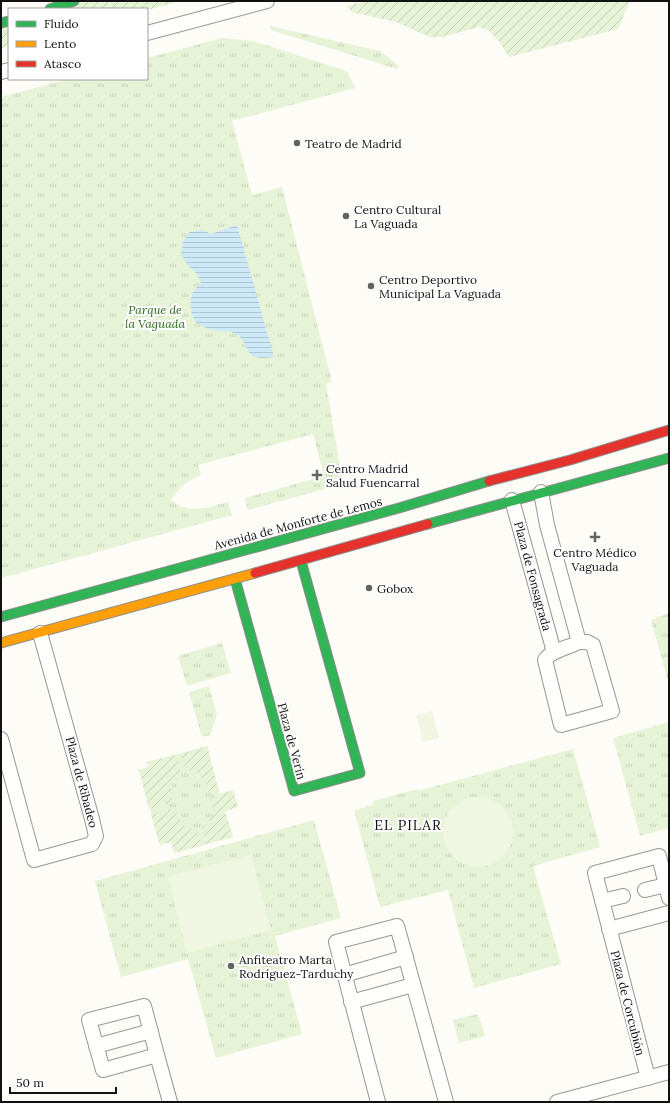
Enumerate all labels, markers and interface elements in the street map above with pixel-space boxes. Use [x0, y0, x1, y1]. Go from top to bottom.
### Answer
legend [8, 8, 148, 80]
text: Fluido [44, 16, 79, 31]
text: Lento [44, 36, 76, 51]
text: Atasco [43, 56, 81, 71]
place label: Teatro de Madrid [305, 136, 402, 151]
marker: Teatro de Madrid [292, 138, 302, 148]
place label: Centro Cultural La Vaguada [354, 202, 441, 231]
marker: Centro Cultural La Vaguada [341, 211, 351, 221]
place label: Centro Deportivo Municipal La Vaguada [379, 272, 501, 301]
marker: Centro Deportivo Municipal La Vaguada [366, 281, 376, 291]
park label: Parque de la Vaguada [125, 302, 185, 331]
place label: Centro Madrid Salud Fuencarral [326, 461, 419, 490]
marker: Centro Madrid Salud Fuencarral [311, 469, 323, 481]
street label: Avenida de Monforte de Lemos [211, 493, 384, 553]
street label: Plaza de Fonsagrada [511, 520, 555, 632]
marker: Centro Médico Vaguada [589, 531, 601, 543]
place label: Centro Médico Vaguada [553, 545, 637, 574]
place label: Gobox [377, 581, 414, 596]
marker: Gobox [364, 583, 374, 593]
street label: Plaza de Verín [275, 701, 309, 781]
street label: Plaza de Ribadeo [63, 735, 101, 829]
district label: EL PILAR [374, 816, 442, 834]
street label: Plaza de Corcubión [608, 949, 648, 1057]
place label: Anfiteatro Marta Rodríguez-Tarduchy [238, 952, 354, 981]
marker: Anfiteatro Marta Rodríguez-Tarduchy [226, 961, 236, 971]
scale bar [10, 1069, 116, 1095]
text: 50 m [16, 1075, 44, 1090]

